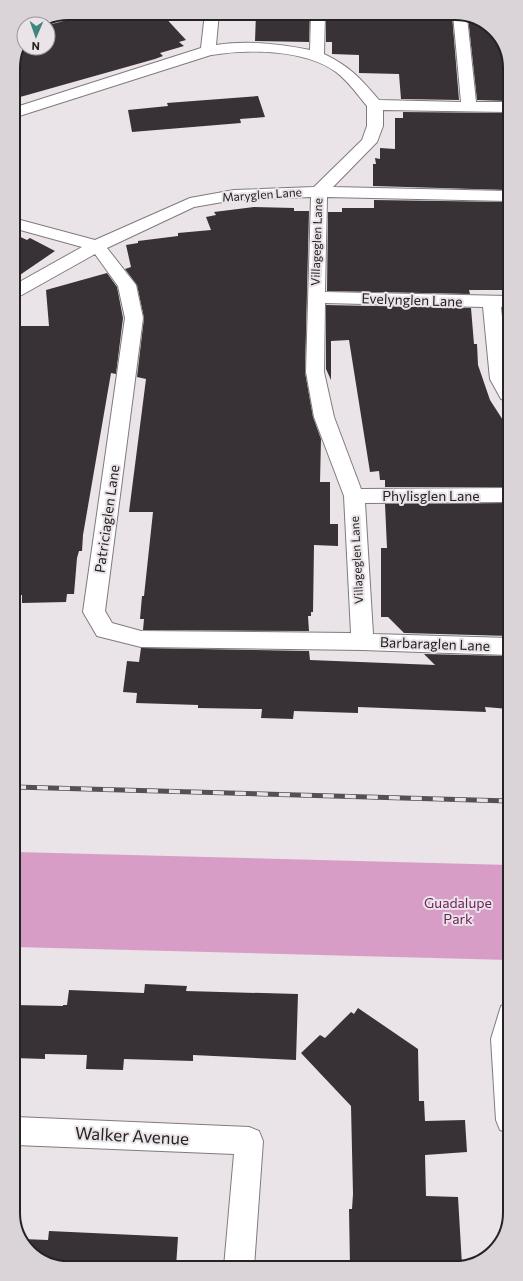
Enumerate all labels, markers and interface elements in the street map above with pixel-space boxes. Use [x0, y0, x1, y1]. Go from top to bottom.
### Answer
north arrow [16, 16, 56, 56]
text: N [31, 40, 40, 53]
street label: Maryglen Lane [222, 184, 302, 204]
street label: Villageglen Lane [307, 198, 325, 286]
street label: Evelynglen Lane [361, 289, 463, 310]
street label: Patriciaglen Lane [91, 464, 122, 574]
street label: Phylisglen Lane [382, 487, 480, 504]
street label: Villageglen Lane [347, 516, 365, 604]
street label: Barbaraglen Lane [380, 633, 490, 654]
park label: Guadalupe Park [424, 894, 492, 927]
street label: Walker Avenue [74, 1122, 190, 1149]

